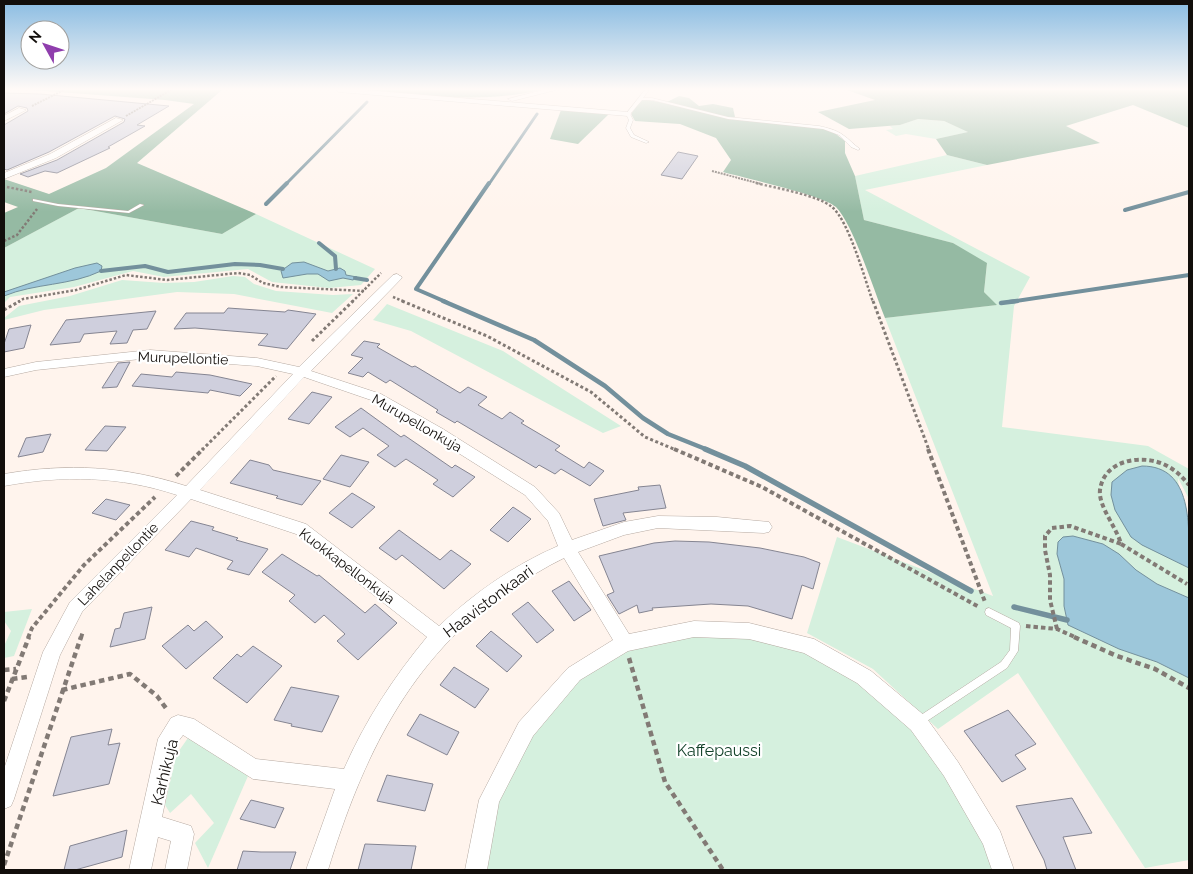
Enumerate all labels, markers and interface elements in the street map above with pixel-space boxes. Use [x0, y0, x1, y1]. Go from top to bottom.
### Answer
north arrow [20, 20, 70, 70]
text: N [25, 27, 45, 46]
street label: Murupellontie [137, 348, 229, 368]
street label: Murupellonkuja [369, 391, 465, 455]
street label: Lahelanpellontie [75, 519, 161, 609]
street label: Kuokkapellonkuja [296, 525, 398, 607]
street label: Haavistonkaari [440, 561, 537, 641]
street label: Karhikuja [147, 737, 182, 807]
park label: Kaffepaussi [677, 741, 761, 760]

